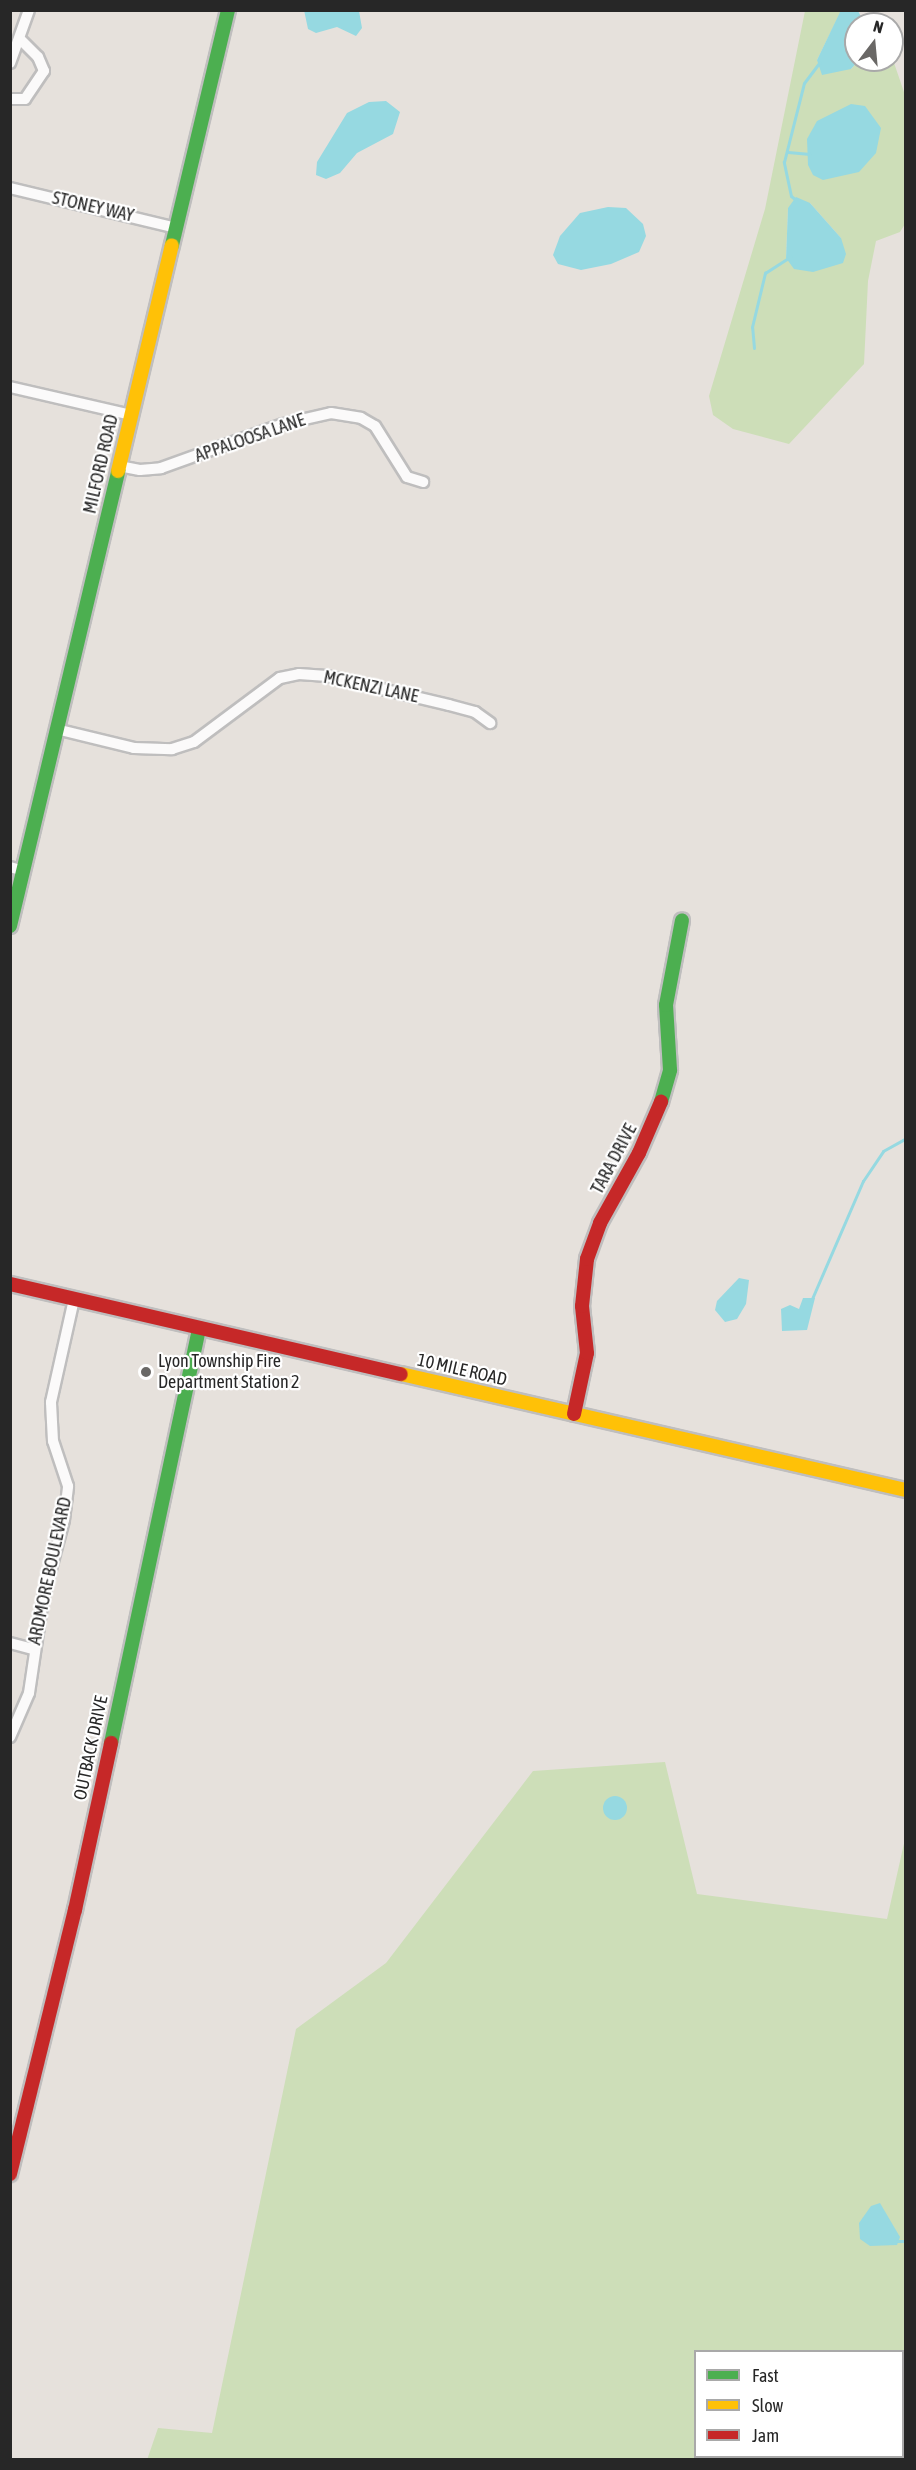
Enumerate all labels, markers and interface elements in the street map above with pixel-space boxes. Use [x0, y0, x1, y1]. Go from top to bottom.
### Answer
north arrow [844, 12, 904, 72]
text: N [871, 17, 885, 37]
street label: STONEY WAY [50, 187, 136, 227]
street label: APPALOOSA LANE [192, 409, 308, 467]
street label: MILFORD ROAD [79, 412, 123, 516]
street label: MCKENZI LANE [322, 666, 420, 708]
street label: TARA DRIVE [587, 1120, 641, 1198]
street label: 10 MILE ROAD [415, 1349, 509, 1391]
place label: Lyon Township Fire Department Station 2 [158, 1351, 300, 1394]
marker: Lyon Township Fire Department Station 2 [139, 1365, 153, 1379]
street label: ARDMORE BOULEVARD [24, 1495, 76, 1647]
street label: OUTBACK DRIVE [69, 1694, 113, 1802]
legend [694, 2350, 904, 2458]
text: Fast [752, 2365, 779, 2386]
text: Slow [752, 2395, 783, 2416]
text: Jam [752, 2425, 779, 2446]

